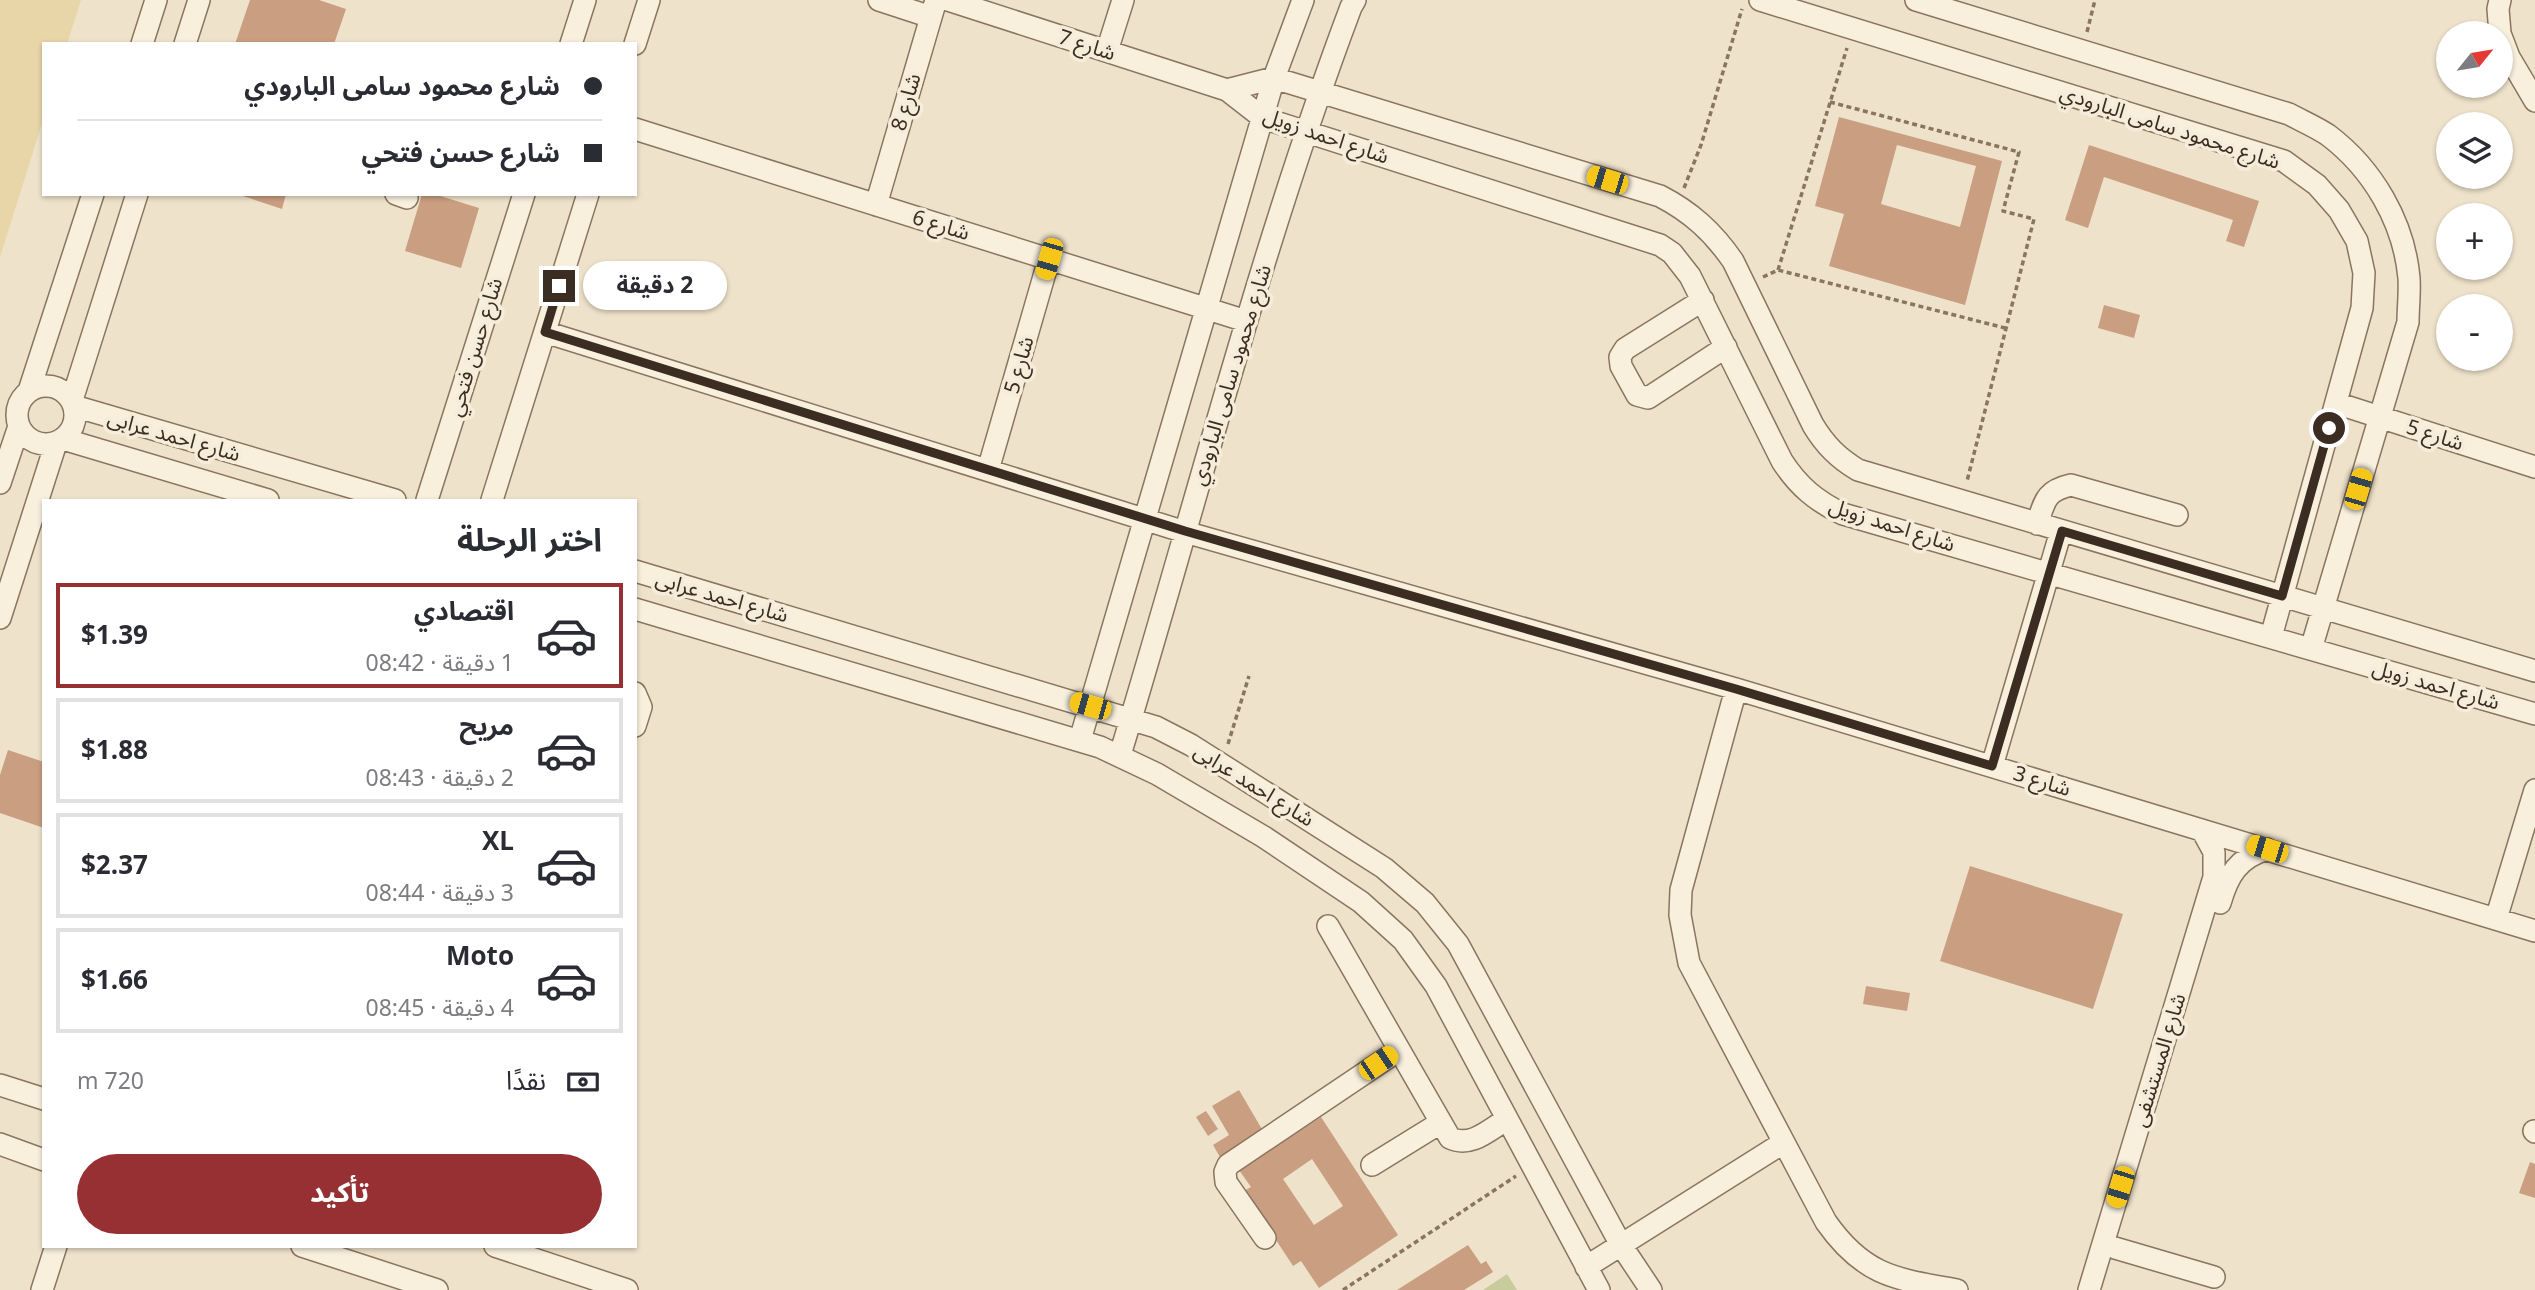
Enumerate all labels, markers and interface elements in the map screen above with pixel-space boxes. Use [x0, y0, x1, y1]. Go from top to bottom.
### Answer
street label: شارع 7 [1052, 15, 1122, 75]
north arrow [2436, 21, 2513, 98]
map controls [2436, 21, 2513, 371]
text: شارع محمود سامى البارودي [244, 59, 560, 114]
street label: شارع 8 [877, 68, 935, 136]
street label: شارع محمود سامى البارودي [2054, 71, 2286, 183]
street label: شارع احمد زويل [1257, 94, 1395, 178]
button: layers [2436, 112, 2513, 189]
text: شارع حسن فتحي [361, 126, 560, 181]
car [1584, 164, 1631, 196]
street label: شارع 6 [907, 195, 975, 255]
button: + [2436, 203, 2513, 280]
car [1034, 236, 1065, 282]
street label: شارع محمود سامى البارودي [1176, 259, 1286, 491]
text: 2 دقيقة [616, 261, 694, 310]
callout: 2 دقيقة [584, 262, 727, 310]
route end [543, 270, 575, 302]
street label: شارع حسن فتحي [433, 272, 517, 422]
button: − [2436, 294, 2513, 371]
street label: شارع 5 [990, 331, 1048, 399]
street label: شارع احمد عرابى [102, 396, 246, 476]
street label: شارع 5 [2400, 405, 2470, 465]
route start [2313, 412, 2345, 444]
car [2343, 466, 2374, 512]
street label: شارع احمد زويل [1823, 484, 1961, 566]
text: اختر الرحلة [457, 507, 602, 575]
street label: شارع احمد عرابى [650, 557, 794, 637]
text: اقتصادي [414, 584, 514, 639]
icon: car [535, 604, 598, 667]
text: $1.39 [81, 608, 148, 663]
text: 1 دقيقة · 08:42 [366, 639, 514, 688]
street label: شارع احمد زويل [2367, 646, 2505, 724]
car [1067, 690, 1114, 722]
text: مريح [459, 699, 514, 754]
icon: car [535, 719, 598, 782]
text: $1.88 [81, 723, 148, 778]
street label: شارع احمد عرابى [1184, 730, 1324, 840]
street label: شارع 3 [2008, 751, 2076, 811]
text: 2 دقيقة · 08:43 [366, 754, 514, 803]
text: XL [482, 814, 514, 869]
car [2244, 833, 2291, 865]
icon: car [535, 834, 598, 897]
text: $2.37 [81, 838, 148, 893]
text: 3 دقيقة · 08:44 [366, 869, 514, 918]
text: Moto [446, 929, 514, 984]
icon: car [535, 949, 598, 1012]
text: $1.66 [81, 953, 148, 1008]
text: 4 دقيقة · 08:45 [366, 984, 514, 1033]
street label: شارع المستشفى [2118, 987, 2200, 1133]
car [1355, 1043, 1402, 1083]
text: نقدًا [506, 1054, 546, 1109]
text: 720 m [77, 1057, 144, 1106]
icon: cash [564, 1063, 602, 1101]
button: تأكيد [77, 1154, 602, 1234]
car [2104, 1164, 2137, 1210]

